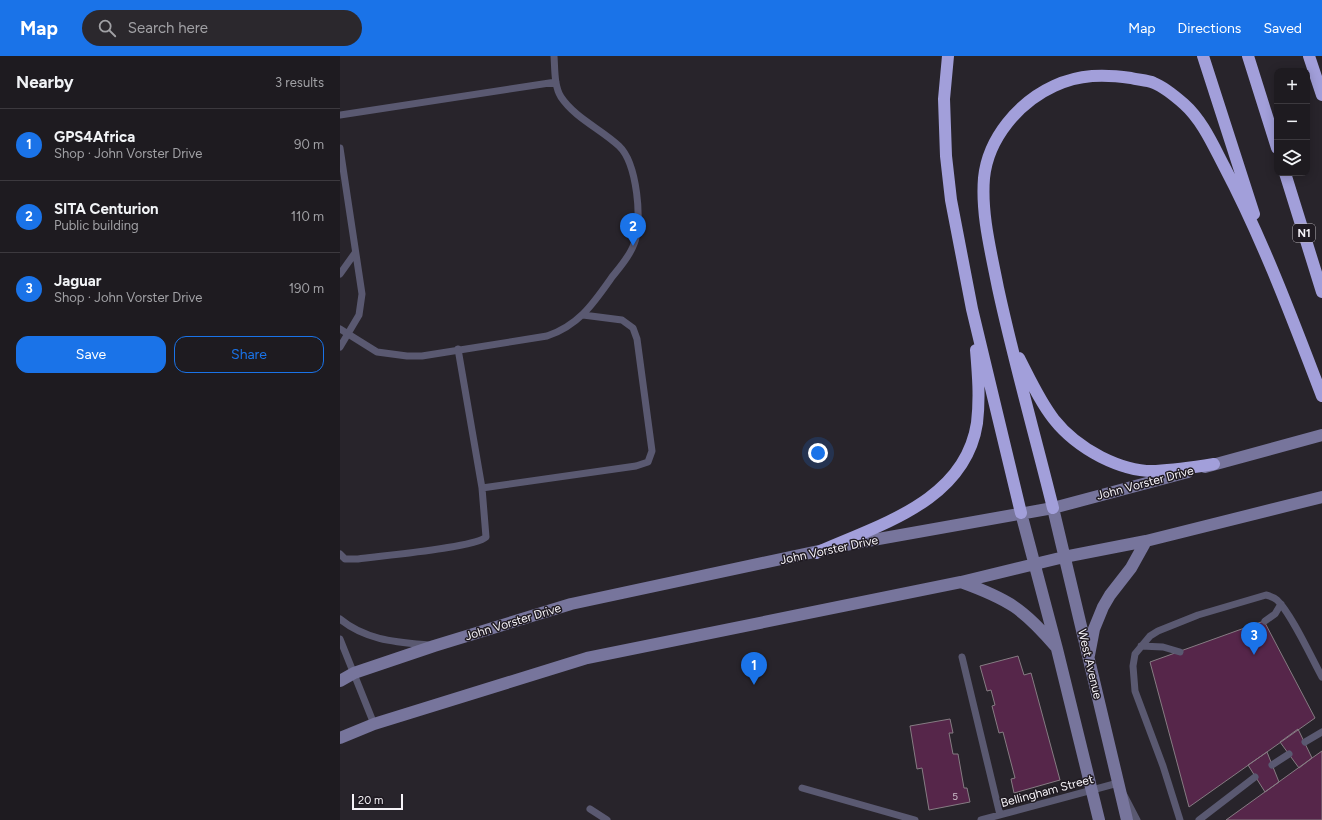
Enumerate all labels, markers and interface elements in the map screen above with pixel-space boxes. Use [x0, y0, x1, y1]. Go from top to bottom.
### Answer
search box [82, 10, 362, 46]
text: Map [20, 17, 58, 40]
icon: search [96, 17, 118, 39]
text: Search here [128, 19, 208, 37]
text: Map [1128, 20, 1156, 37]
text: Directions [1178, 20, 1241, 37]
text: Saved [1263, 20, 1302, 37]
map controls [1274, 68, 1310, 176]
button: + [1274, 68, 1310, 104]
text: Nearby [16, 72, 74, 92]
text: 3 results [275, 75, 324, 90]
button: − [1274, 104, 1310, 140]
text: GPS4Africa [54, 128, 135, 146]
text: 1 [26, 137, 32, 152]
text: 90 m [294, 137, 324, 152]
button: layers [1274, 140, 1310, 176]
text: Shop · John Vorster Drive [54, 146, 202, 161]
text: SITA Centurion [54, 200, 159, 218]
text: 2 [25, 209, 33, 224]
text: 110 m [291, 209, 324, 224]
pin: 2 [620, 213, 646, 246]
text: Public building [54, 218, 139, 233]
road number: N1 [1293, 224, 1315, 242]
text: Jaguar [54, 272, 102, 290]
text: 3 [25, 281, 33, 296]
text: 190 m [289, 281, 324, 296]
text: Shop · John Vorster Drive [54, 290, 202, 305]
button: Save [16, 336, 166, 373]
button: Share [174, 336, 324, 373]
your location [808, 443, 828, 463]
street label: John Vorster Drive [1095, 463, 1195, 503]
street label: John Vorster Drive [779, 533, 880, 567]
street label: John Vorster Drive [463, 601, 563, 643]
pin: 3 [1241, 622, 1267, 655]
street label: West Avenue [1075, 628, 1105, 701]
pin: 1 [741, 652, 767, 685]
street label: Bellingham Street [999, 772, 1095, 810]
house number: 5 [952, 790, 958, 803]
scale bar [352, 792, 403, 811]
text: 20 m [358, 794, 383, 807]

